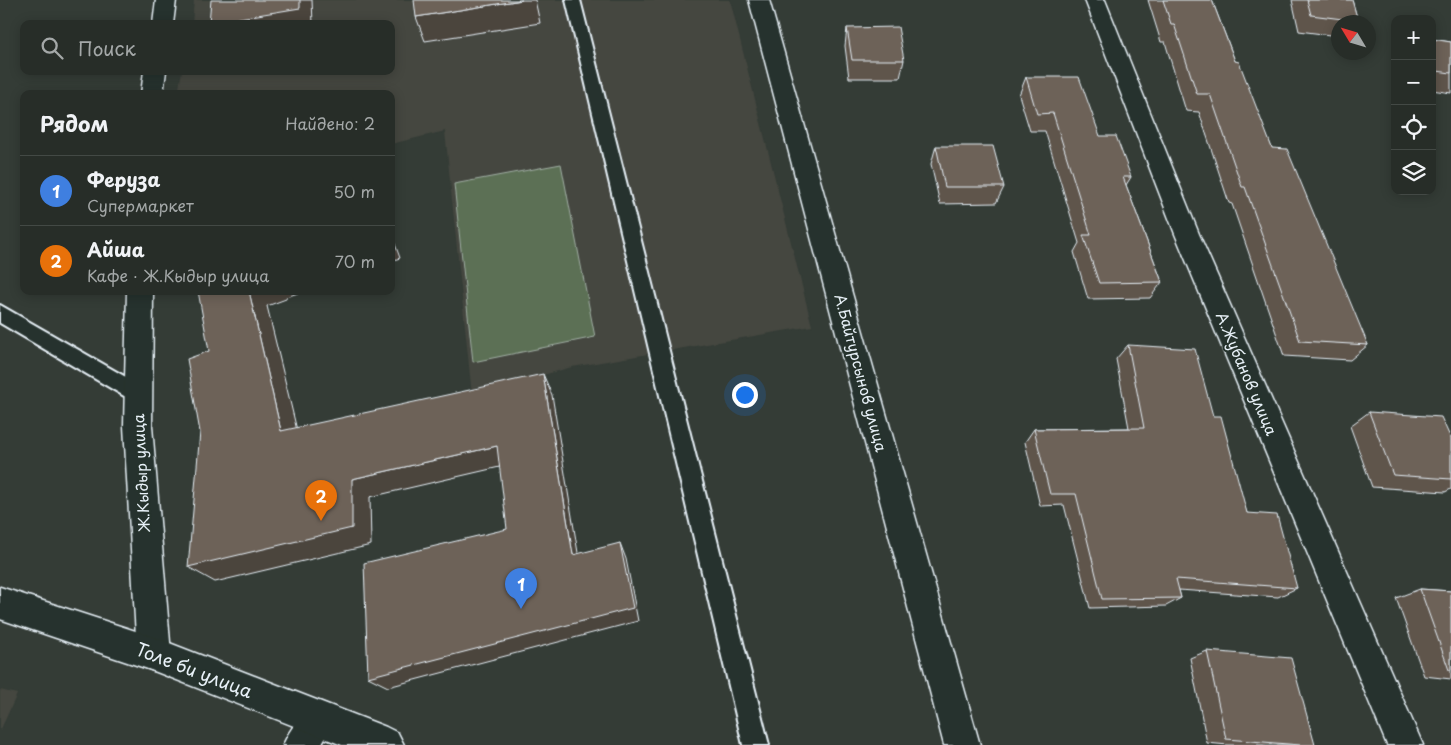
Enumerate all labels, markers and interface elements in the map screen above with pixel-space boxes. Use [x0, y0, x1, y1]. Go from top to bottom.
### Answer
north arrow [1331, 15, 1376, 60]
map controls [1391, 15, 1436, 195]
button: + [1391, 15, 1436, 60]
search box [20, 20, 395, 75]
icon: search [38, 34, 66, 62]
text: Поиск [78, 34, 136, 62]
button: − [1391, 60, 1436, 105]
button: locate [1391, 105, 1436, 150]
text: Рядом [40, 107, 108, 139]
text: Найдено: 2 [285, 111, 375, 135]
button: layers [1391, 150, 1436, 195]
text: Феруза [87, 165, 160, 193]
text: 1 [52, 179, 60, 203]
text: 50 m [334, 179, 375, 203]
text: Супермаркет [87, 193, 194, 217]
text: Айша [87, 235, 145, 263]
text: 2 [50, 249, 62, 273]
text: 70 m [335, 249, 375, 273]
text: Кафе · Ж.Кыдыр улица [87, 263, 269, 287]
street label: А.Байтурсынов улица [829, 291, 894, 455]
street label: А.Жубанов улица [1211, 308, 1284, 439]
your location [732, 382, 758, 408]
street label: Ж.Кыдыр улица [126, 413, 155, 534]
pin: 2 [305, 480, 337, 521]
pin: 1 [505, 568, 537, 609]
street label: Толе би улица [132, 635, 257, 704]

